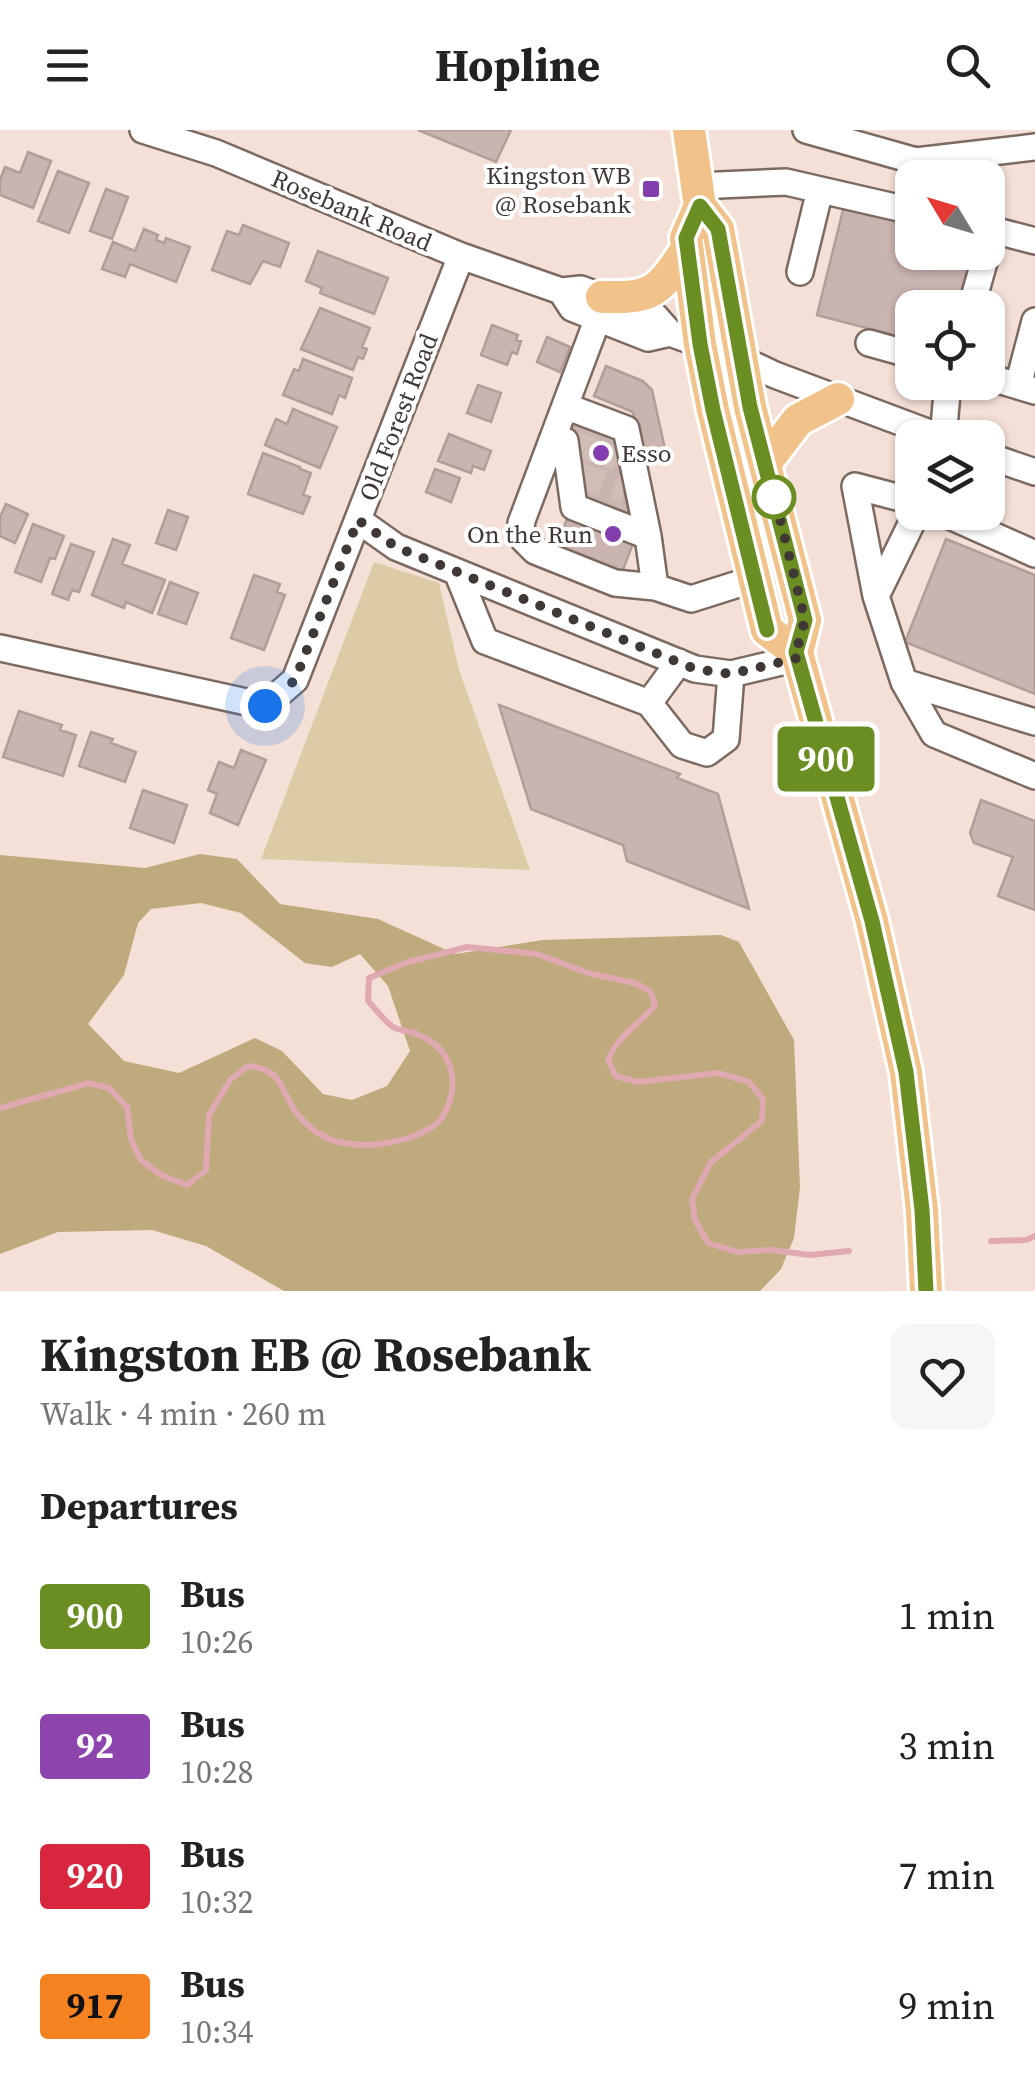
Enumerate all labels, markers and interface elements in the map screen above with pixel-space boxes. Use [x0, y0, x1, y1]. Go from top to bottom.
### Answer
text: Hopline [435, 34, 600, 96]
icon: menu [40, 38, 95, 93]
icon: search [940, 38, 995, 93]
place label: Kingston WB @ Rosebank [486, 158, 631, 221]
north arrow [895, 160, 1005, 270]
map controls [895, 160, 1005, 530]
street label: Rosebank Road [266, 161, 438, 259]
marker: Kingston WB @ Rosebank [640, 178, 662, 200]
button: locate [895, 290, 1005, 400]
street label: Old Forest Road [350, 328, 446, 506]
button: layers [895, 420, 1005, 530]
place label: Esso [621, 436, 672, 470]
marker: Esso [590, 442, 612, 464]
unlabelled marker [753, 476, 795, 518]
place label: On the Run [467, 517, 593, 551]
marker: On the Run [602, 523, 624, 545]
your location [240, 681, 290, 731]
line badge: 900 [768, 726, 884, 792]
text: 900 [798, 735, 854, 783]
text: Kingston EB @ Rosebank [40, 1321, 591, 1387]
button: heart [890, 1324, 995, 1429]
text: Walk · 4 min · 260 m [40, 1392, 326, 1436]
text: Departures [40, 1480, 238, 1532]
text: Bus [180, 1568, 245, 1620]
text: 1 min [899, 1590, 995, 1642]
text: 900 [67, 1592, 123, 1640]
text: 10:26 [180, 1620, 254, 1664]
text: Bus [180, 1698, 245, 1750]
text: 3 min [899, 1720, 995, 1772]
text: 92 [76, 1722, 114, 1770]
text: 10:28 [180, 1750, 254, 1794]
text: Bus [180, 1828, 245, 1880]
text: 7 min [899, 1850, 995, 1902]
text: 920 [67, 1852, 123, 1900]
text: 10:32 [180, 1880, 254, 1924]
text: Bus [180, 1958, 245, 2010]
text: 9 min [899, 1980, 995, 2032]
text: 917 [67, 1982, 123, 2030]
text: 10:34 [180, 2010, 254, 2054]

